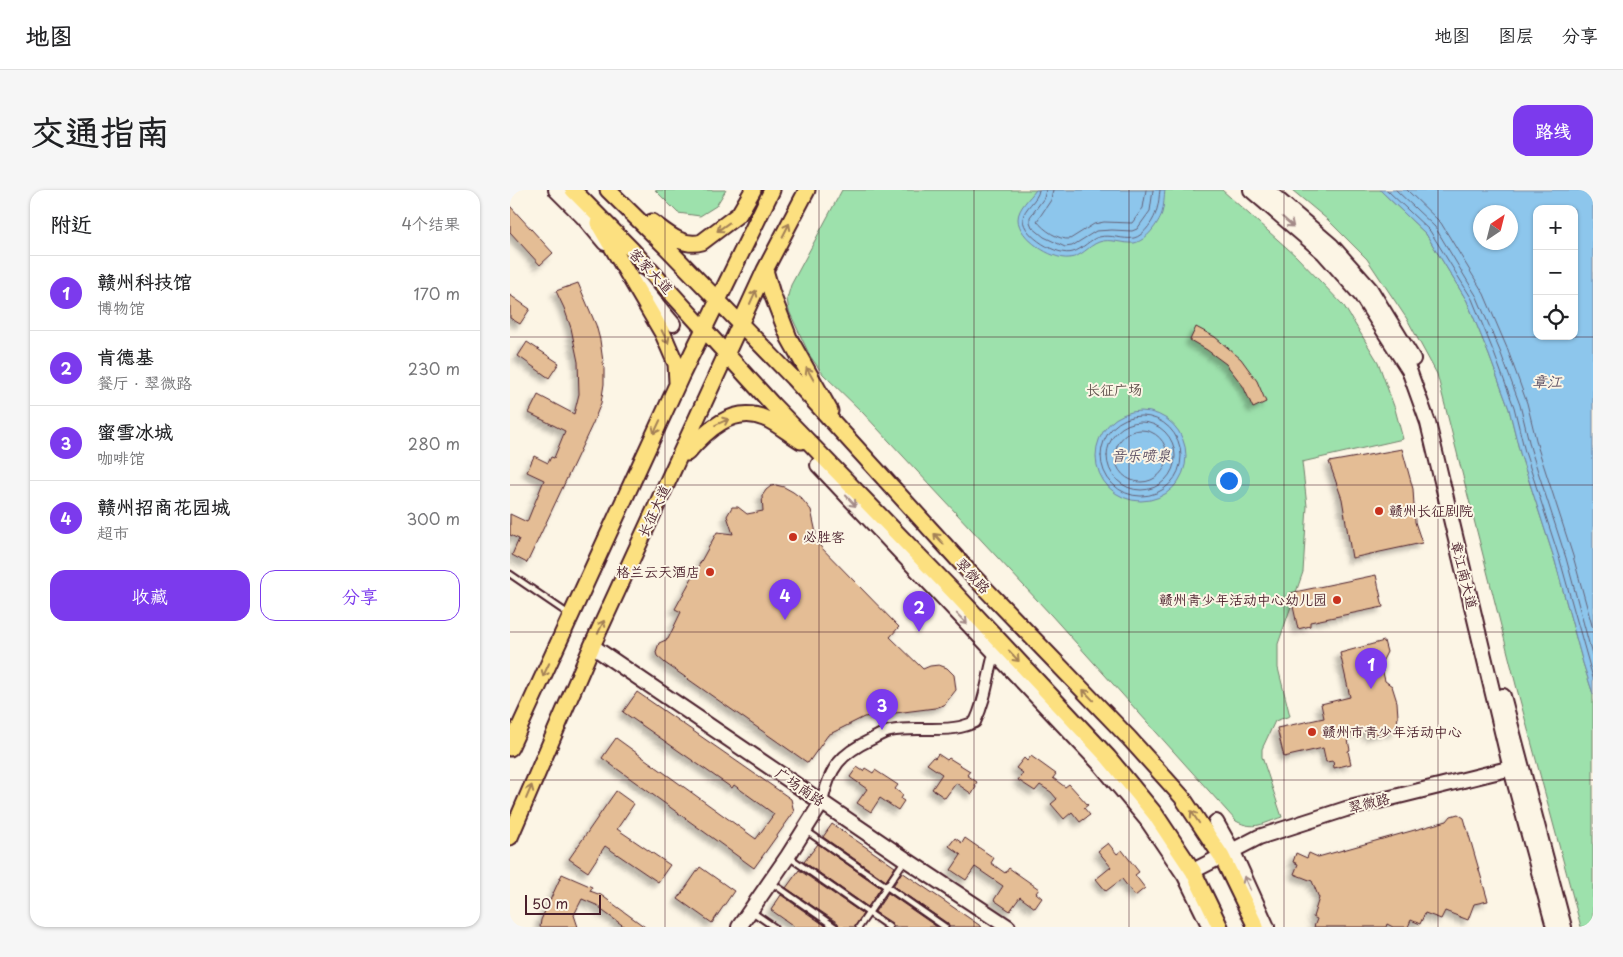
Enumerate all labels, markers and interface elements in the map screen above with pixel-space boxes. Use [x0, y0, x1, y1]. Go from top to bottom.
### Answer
text: 地图 [25, 17, 73, 53]
text: 地图 [1434, 21, 1470, 48]
text: 图层 [1498, 21, 1534, 48]
text: 分享 [1562, 21, 1598, 48]
text: 交通指南 [30, 104, 170, 157]
button: 路线 [1513, 105, 1593, 156]
north arrow [1473, 205, 1518, 250]
map controls [1533, 205, 1578, 340]
button: + [1533, 205, 1578, 250]
text: 附近 [50, 207, 92, 239]
text: 4个结果 [401, 211, 460, 235]
one-way arrow [1281, 216, 1294, 228]
one-way arrow [716, 222, 730, 232]
one-way arrow [782, 223, 791, 238]
street label: 客家大道 [625, 243, 678, 298]
button: − [1533, 250, 1578, 295]
text: 赣州科技馆 [97, 267, 192, 295]
text: 1 [62, 281, 70, 305]
text: 170 m [414, 281, 460, 305]
one-way arrow [749, 290, 758, 305]
text: 博物馆 [97, 295, 145, 319]
button: locate [1533, 295, 1578, 340]
one-way arrow [660, 329, 670, 344]
text: 肯德基 [97, 342, 154, 370]
text: 2 [60, 356, 72, 380]
text: 230 m [408, 356, 460, 380]
one-way arrow [805, 367, 815, 382]
water label: 章江 [1532, 369, 1563, 392]
text: 餐厅 · 翠微路 [97, 370, 192, 394]
park label: 长征广场 [1086, 379, 1142, 400]
text: 蜜雪冰城 [97, 417, 173, 445]
one-way arrow [714, 417, 729, 427]
one-way arrow [652, 419, 662, 434]
text: 3 [61, 431, 71, 455]
text: 280 m [408, 431, 460, 455]
water label: 音乐喷泉 [1111, 443, 1171, 466]
text: 咖啡馆 [97, 445, 145, 469]
your location [1216, 468, 1242, 494]
street label: 长征大道 [632, 481, 675, 541]
text: 赣州招商花园城 [97, 492, 230, 520]
one-way arrow [845, 495, 857, 507]
place label: 赣州长征剧院 [1389, 500, 1473, 521]
marker: 赣州长征剧院 [1373, 505, 1385, 517]
text: 4 [61, 506, 71, 530]
text: 300 m [406, 506, 460, 530]
text: 超市 [97, 520, 129, 544]
place label: 必胜客 [803, 526, 845, 547]
marker: 必胜客 [787, 531, 799, 543]
one-way arrow [934, 533, 945, 546]
street label: 章江南大道 [1446, 538, 1483, 611]
street label: 翠微路 [951, 553, 995, 598]
place label: 格兰云天酒店 [616, 561, 700, 582]
marker: 格兰云天酒店 [704, 566, 716, 578]
button: 收藏 [50, 570, 250, 621]
button: 分享 [260, 570, 460, 621]
pin: 4 [769, 579, 801, 620]
place label: 赣州青少年活动中心幼儿园 [1159, 589, 1327, 610]
pin: 2 [903, 591, 935, 632]
marker: 赣州青少年活动中心幼儿园 [1331, 594, 1343, 606]
one-way arrow [956, 613, 968, 626]
one-way arrow [597, 620, 606, 635]
pin: 1 [1355, 648, 1387, 689]
one-way arrow [1008, 650, 1020, 662]
one-way arrow [540, 662, 550, 677]
pin: 3 [866, 689, 898, 730]
one-way arrow [1081, 689, 1094, 701]
place label: 赣州市青少年活动中心 [1322, 721, 1462, 742]
marker: 赣州市青少年活动中心 [1306, 726, 1318, 738]
street label: 广场南路 [771, 762, 829, 811]
one-way arrow [525, 785, 535, 800]
street label: 翠微路 [1346, 787, 1392, 818]
one-way arrow [1190, 810, 1200, 824]
one-way arrow [1241, 876, 1251, 891]
scale bar [525, 892, 601, 915]
text: 50 m [532, 893, 568, 914]

